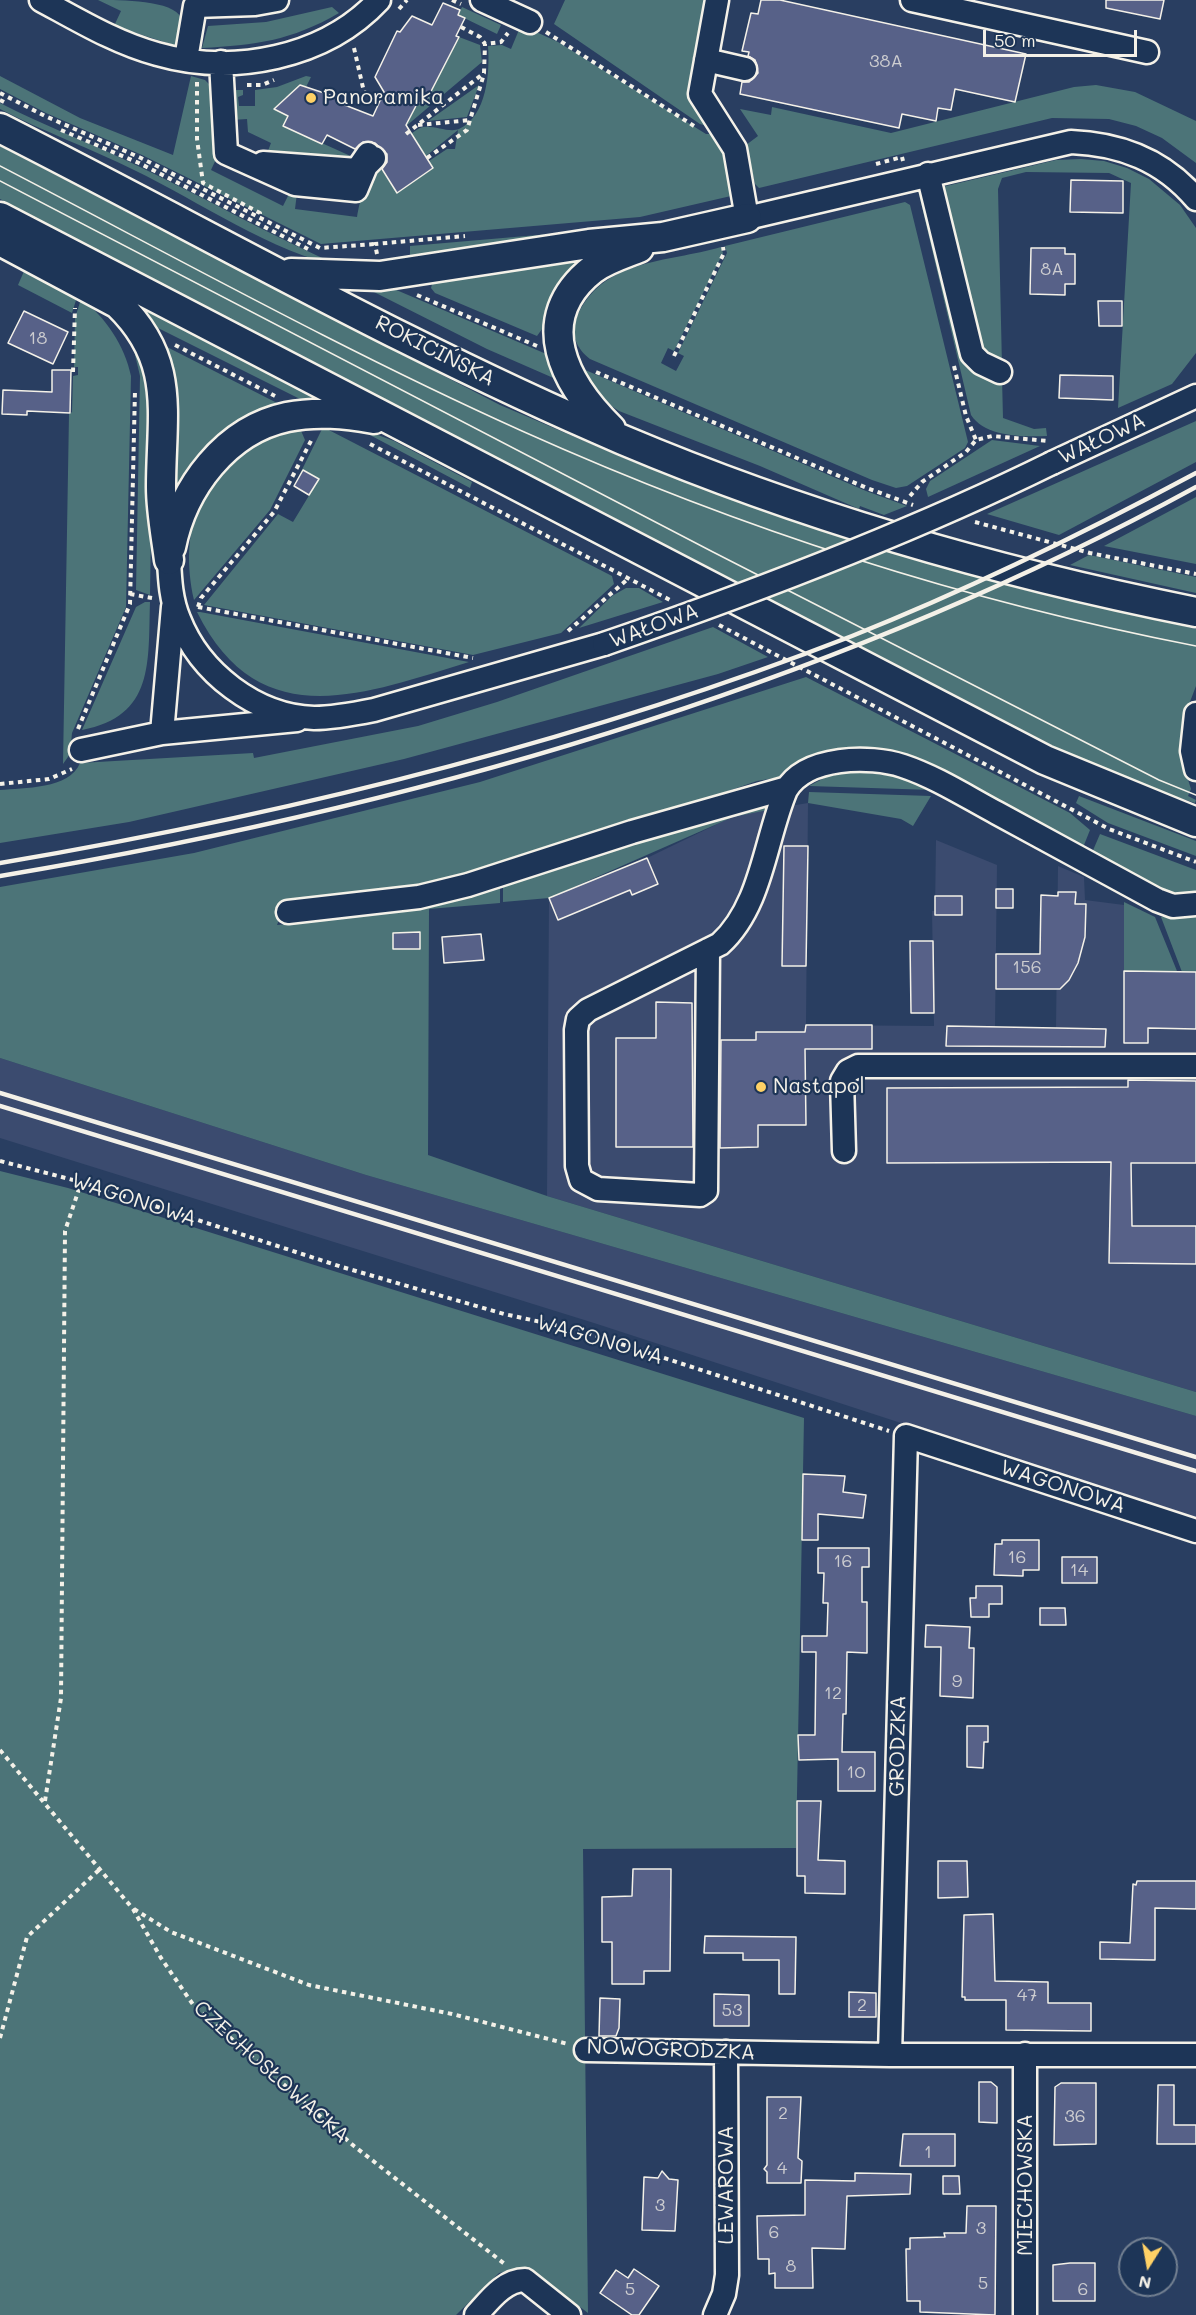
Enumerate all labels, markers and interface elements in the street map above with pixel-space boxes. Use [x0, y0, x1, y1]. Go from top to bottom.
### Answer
scale bar [986, 18, 1140, 56]
text: 50 m [994, 28, 1036, 52]
house number: 38A [869, 50, 903, 72]
place label: Panoramika [323, 85, 444, 111]
marker: Panoramika [304, 91, 318, 105]
house number: 8A [1040, 258, 1064, 280]
street label: ROKICIŃSKA [371, 310, 499, 392]
house number: 18 [29, 327, 47, 349]
street label: WAŁOWA [1055, 408, 1149, 470]
street label: WAŁOWA [606, 598, 702, 654]
house number: 156 [1012, 956, 1042, 978]
place label: Nastapol [773, 1074, 865, 1100]
marker: Nastapol [754, 1080, 768, 1094]
street label: WAGONOWA [68, 1168, 200, 1232]
street label: WAGONOWA [534, 1310, 666, 1370]
street label: WAGONOWA [997, 1455, 1129, 1519]
house number: 16 [1008, 1546, 1026, 1568]
house number: 16 [834, 1550, 852, 1572]
house number: 14 [1070, 1559, 1088, 1581]
house number: 9 [952, 1670, 962, 1692]
house number: 12 [824, 1682, 842, 1704]
street label: GRODZKA [885, 1695, 911, 1797]
house number: 10 [846, 1761, 866, 1783]
house number: 47 [1017, 1984, 1037, 2006]
house number: 2 [857, 1994, 867, 2016]
street label: CZECHOSŁOWACKA [188, 1996, 354, 2148]
house number: 53 [721, 1999, 743, 2021]
street label: NOWOGRODZKA [586, 2034, 756, 2066]
house number: 2 [778, 2102, 788, 2124]
house number: 36 [1064, 2105, 1086, 2127]
street label: MIECHOWSKA [1013, 2114, 1039, 2256]
street label: LEWAROWA [714, 2125, 740, 2245]
house number: 1 [924, 2141, 932, 2163]
house number: 4 [777, 2157, 787, 2179]
house number: 3 [655, 2194, 665, 2216]
house number: 3 [976, 2217, 986, 2239]
house number: 6 [769, 2221, 779, 2243]
north arrow [1118, 2237, 1178, 2297]
house number: 8 [786, 2255, 796, 2277]
house number: 5 [978, 2272, 988, 2294]
text: N [1137, 2272, 1153, 2295]
house number: 5 [625, 2278, 635, 2300]
house number: 6 [1078, 2278, 1088, 2300]

